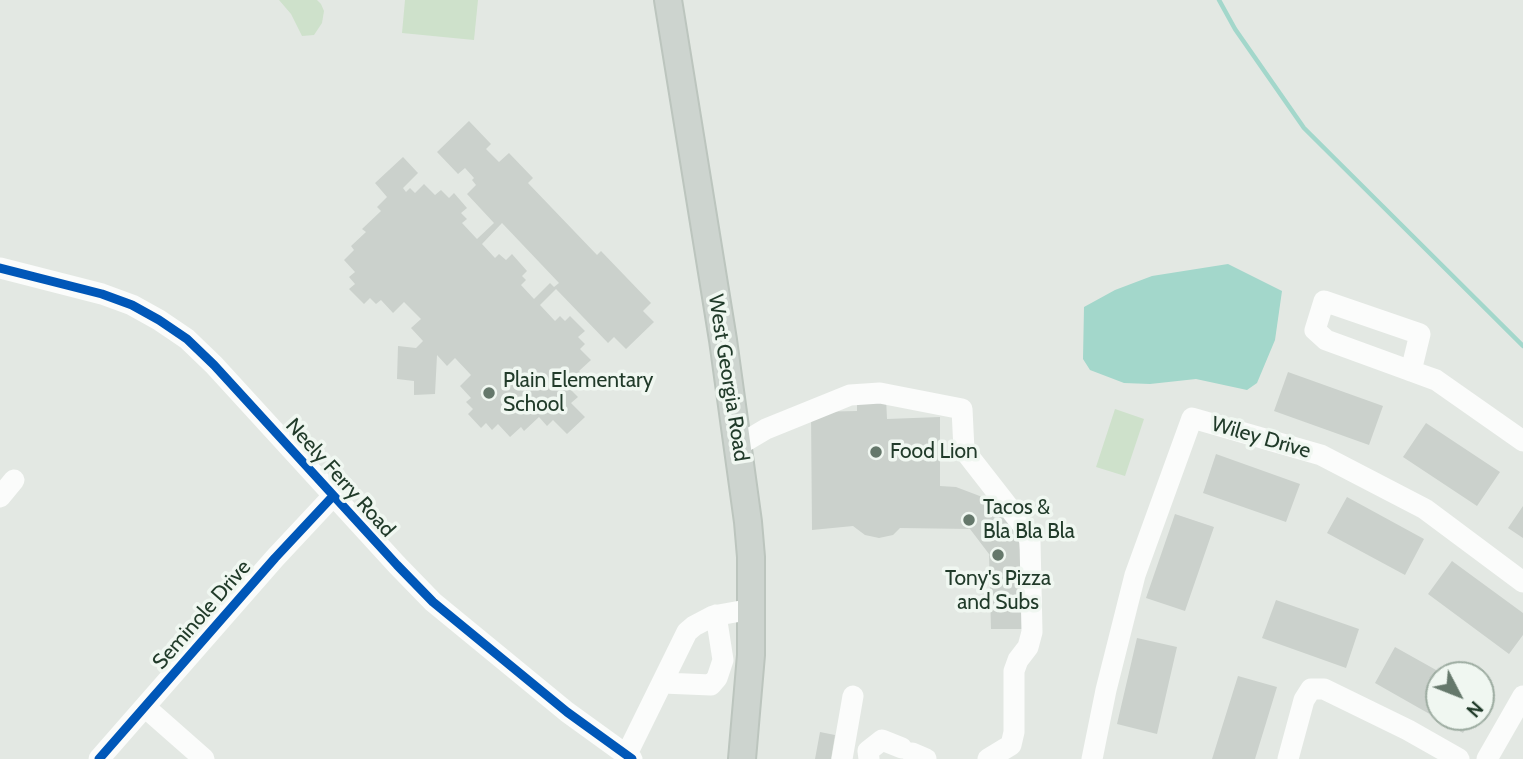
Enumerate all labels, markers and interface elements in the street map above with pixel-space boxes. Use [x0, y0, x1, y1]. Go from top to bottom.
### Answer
street label: West Georgia Road [702, 293, 754, 463]
place label: Plain Elementary School [503, 368, 653, 418]
marker: Plain Elementary School [481, 385, 497, 401]
street label: Wiley Drive [1208, 412, 1314, 464]
street label: Neely Ferry Road [280, 413, 400, 543]
place label: Food Lion [890, 439, 978, 465]
marker: Food Lion [868, 444, 884, 460]
place label: Tacos & Bla Bla Bla [983, 495, 1075, 545]
marker: Tacos & Bla Bla Bla [961, 512, 977, 528]
marker: Tony's Pizza and Subs [990, 547, 1006, 563]
street label: Seminole Drive [148, 555, 256, 675]
place label: Tony's Pizza and Subs [945, 566, 1051, 616]
north arrow [1425, 661, 1495, 731]
text: N [1461, 696, 1488, 722]

